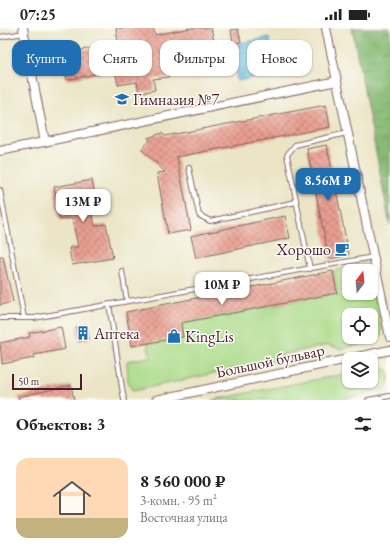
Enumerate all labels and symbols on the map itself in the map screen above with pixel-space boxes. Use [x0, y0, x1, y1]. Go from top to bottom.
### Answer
place label: Гимназия №7 [133, 89, 219, 110]
school or university icon: Гимназия №7 [114, 91, 130, 107]
pin: 8.56M ₽ [291, 168, 365, 202]
pin: 13M ₽ [55, 189, 111, 223]
place label: Хорошо [276, 239, 331, 260]
cafe icon: Хорошо [334, 241, 350, 257]
north arrow [342, 264, 378, 300]
pin: 10M ₽ [194, 272, 250, 306]
place label: Аптека [93, 323, 140, 344]
building icon: Аптека [75, 325, 91, 341]
place label: KingLis [185, 326, 234, 347]
shop icon: KingLis [166, 328, 182, 344]
street label: Большой бульвар [214, 339, 326, 383]
scale bar [12, 372, 82, 391]

